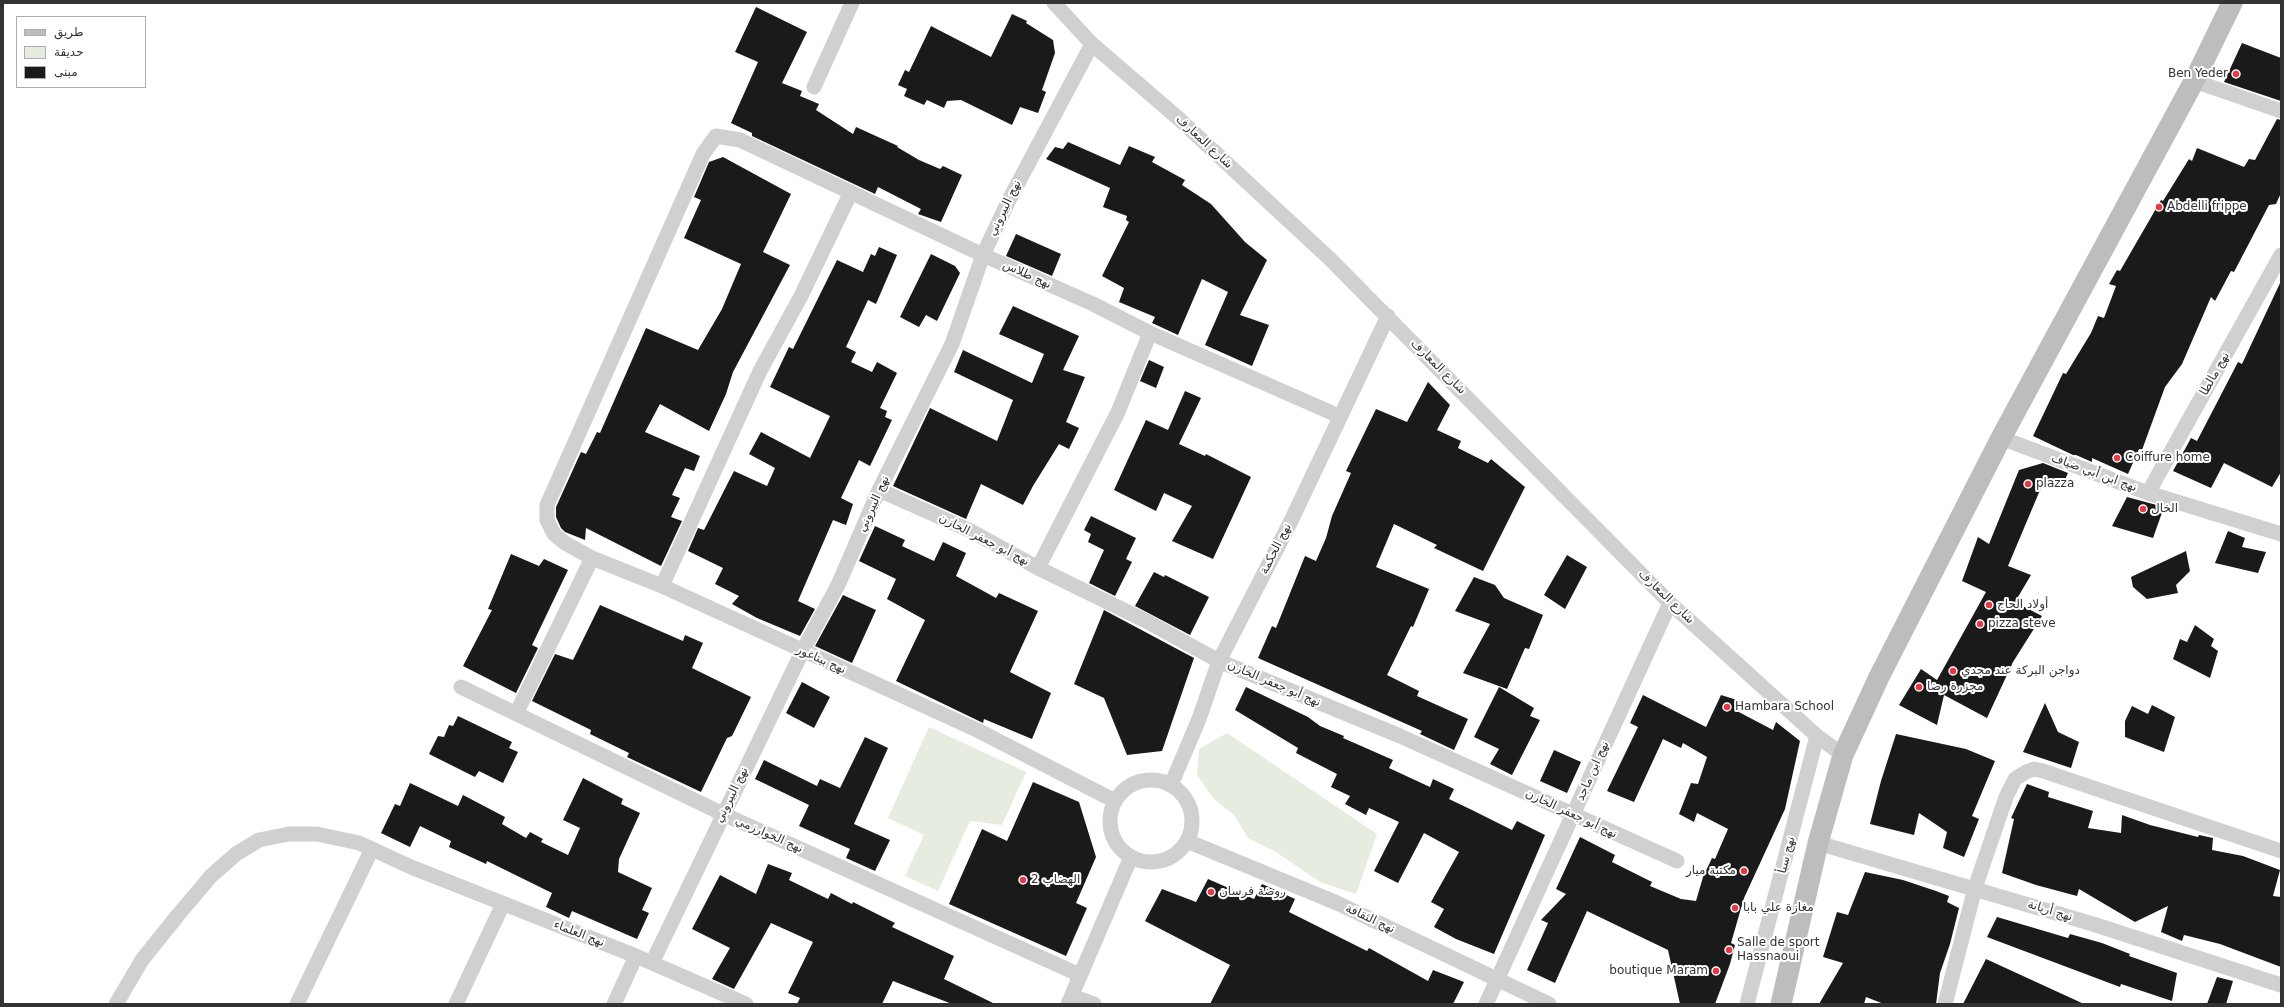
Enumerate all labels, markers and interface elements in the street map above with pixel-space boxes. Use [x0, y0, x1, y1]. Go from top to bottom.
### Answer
legend [16, 16, 146, 88]
text: طريق [54, 25, 84, 39]
text: حديقة [54, 45, 84, 59]
text: مبنى [54, 65, 78, 79]
place label: Ben Yeder [2168, 67, 2228, 81]
marker: Ben Yeder [2231, 69, 2241, 79]
street label: شارع المعارف [1173, 112, 1235, 172]
street label: نهج البيروني [985, 178, 1025, 238]
place label: Abdelli frippe [2167, 200, 2247, 214]
marker: Abdelli frippe [2154, 202, 2164, 212]
street label: نهج طلاس [1000, 258, 1054, 292]
street label: شارع المعارف [1407, 336, 1469, 398]
street label: نهج مالطا [2197, 350, 2233, 398]
street label: نهج ابن أبي ضياف [2049, 451, 2139, 495]
place label: Coiffure home [2125, 451, 2210, 465]
marker: Coiffure home [2112, 453, 2122, 463]
street label: نهج البيروني [855, 473, 893, 535]
place label: plazza [2036, 477, 2074, 491]
marker: plazza [2023, 479, 2033, 489]
place label: الخال [2151, 502, 2178, 516]
marker: الخال [2138, 504, 2148, 514]
street label: نهج أبو جعفر الخازن [936, 511, 1032, 569]
street label: نهج الحكمة [1257, 521, 1295, 577]
street label: شارع المعارف [1635, 567, 1697, 627]
place label: أولاد الحاج [1997, 598, 2048, 612]
marker: أولاد الحاج [1984, 600, 1994, 610]
place label: pizza steve [1988, 617, 2056, 631]
marker: pizza steve [1975, 619, 1985, 629]
street label: نهج بيتاغور [794, 643, 848, 677]
street label: نهج أبو جعفر الخازن [1225, 658, 1323, 710]
place label: دواجن البركة عند مجدي [1961, 664, 2080, 678]
marker: دواجن البركة عند مجدي [1948, 666, 1958, 676]
place label: مجزرة رضا [1927, 680, 1983, 694]
marker: مجزرة رضا [1914, 682, 1924, 692]
place label: Hambara School [1735, 700, 1834, 714]
marker: Hambara School [1722, 702, 1732, 712]
street label: نهج ابن ماجد [1573, 739, 1613, 803]
street label: نهج البيروني [712, 765, 752, 825]
street label: نهج أبو جعفر الخازن [1523, 786, 1619, 842]
street label: نهج الخوارزمي [733, 814, 805, 856]
street label: نهج سبأ [1775, 835, 1799, 875]
place label: مكتبة ميار [1686, 864, 1736, 878]
marker: مكتبة ميار [1739, 866, 1749, 876]
place label: الهضاب 2 [1031, 873, 1080, 887]
marker: الهضاب 2 [1018, 875, 1028, 885]
place label: روضة فرسان [1219, 885, 1286, 899]
marker: روضة فرسان [1206, 887, 1216, 897]
street label: نهج أريانة [2026, 897, 2074, 925]
street label: نهج الثقافة [1343, 901, 1397, 937]
place label: مغازة علي بابا [1743, 901, 1814, 915]
marker: مغازة علي بابا [1730, 903, 1740, 913]
street label: نهج العلماء [551, 918, 607, 950]
place label: Salle de sport Hassnaoui [1737, 936, 1820, 964]
marker: Salle de sport Hassnaoui [1724, 945, 1734, 955]
place label: boutique Maram [1609, 964, 1708, 978]
marker: boutique Maram [1711, 966, 1721, 976]

